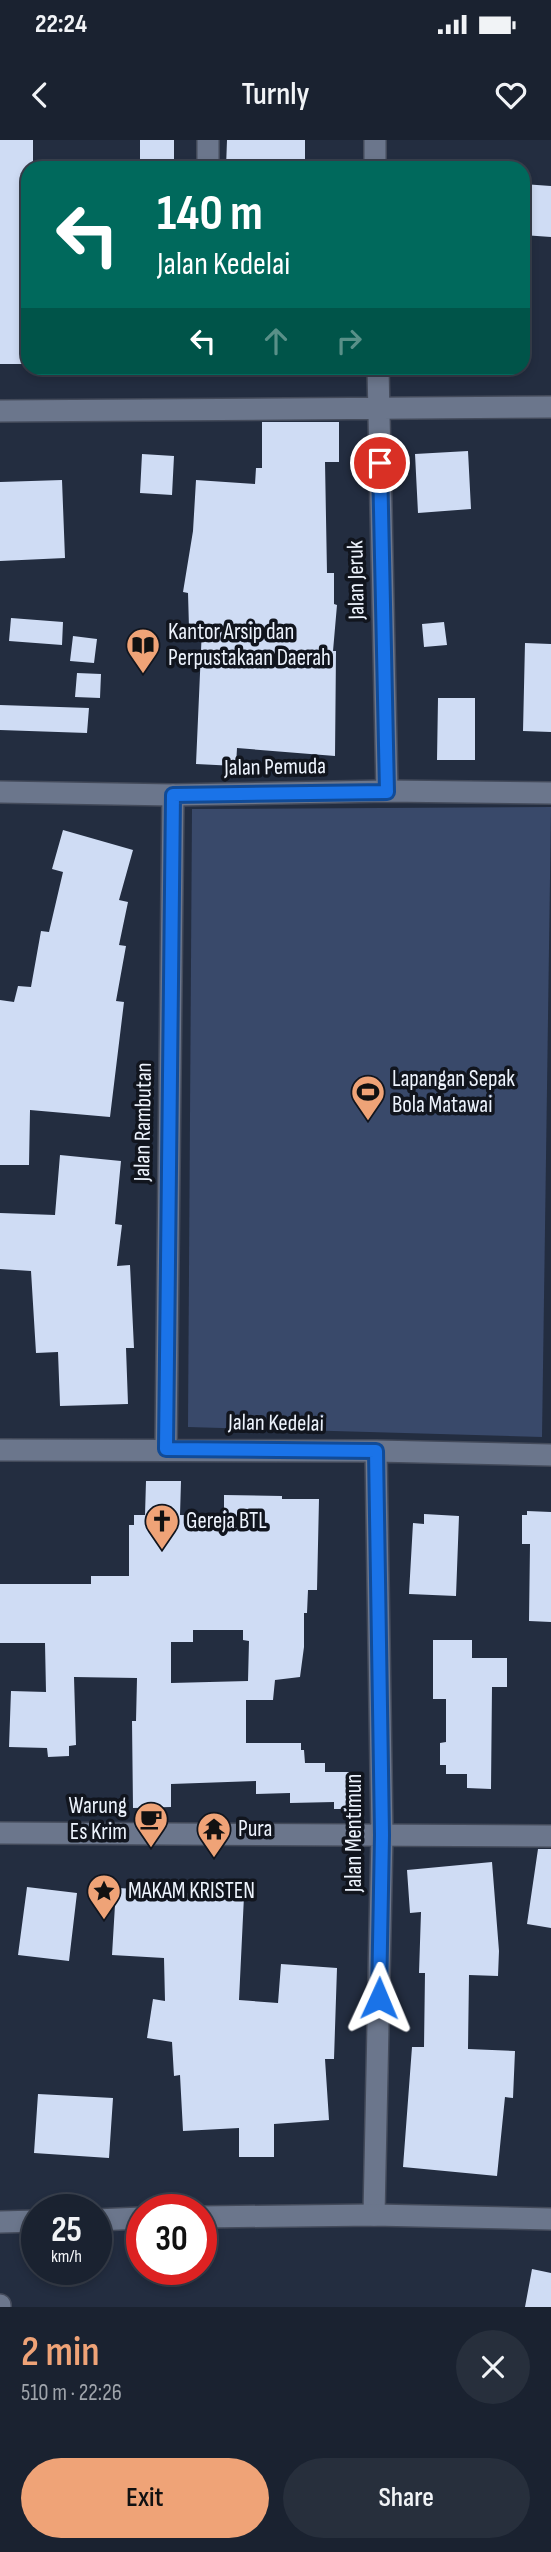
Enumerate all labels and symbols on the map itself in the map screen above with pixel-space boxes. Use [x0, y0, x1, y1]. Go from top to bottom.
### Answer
pin [350, 433, 410, 493]
street label: Jalan Jeruk [341, 540, 371, 621]
place label: Kantor Arsip dan Perpustakaan Daerah [168, 618, 331, 672]
library icon: Kantor Arsip dan Perpustakaan Daerah [124, 626, 162, 675]
street label: Jalan Pemuda [223, 752, 326, 782]
street label: Jalan Rambutan [128, 1062, 158, 1183]
place label: Lapangan Sepak Bola Matawai [392, 1065, 515, 1119]
sports icon: Lapangan Sepak Bola Matawai [349, 1073, 387, 1122]
street label: Jalan Kedelai [227, 1408, 324, 1438]
church icon: Gereja BTL [143, 1502, 181, 1551]
place label: Gereja BTL [186, 1507, 267, 1535]
street label: Jalan Mentimun [340, 1774, 368, 1893]
place label: Warung Es Krim [69, 1792, 127, 1846]
cafe icon: Warung Es Krim [132, 1800, 170, 1849]
temple icon: Pura [195, 1810, 233, 1859]
place label: Pura [238, 1815, 272, 1843]
place icon: MAKAM KRISTEN [85, 1872, 123, 1921]
place label: MAKAM KRISTEN [128, 1877, 255, 1905]
position arrow [342, 1961, 416, 2035]
speed limit sign: 30 [126, 2194, 217, 2285]

